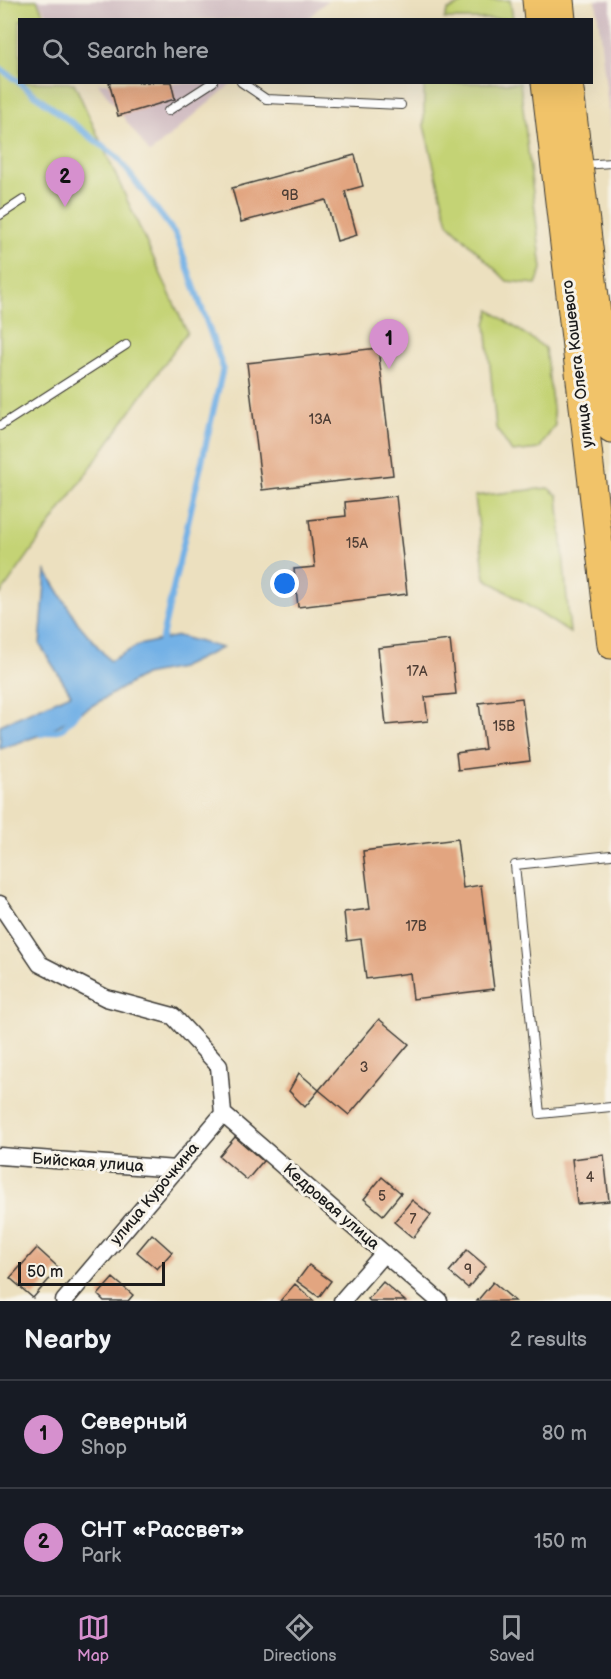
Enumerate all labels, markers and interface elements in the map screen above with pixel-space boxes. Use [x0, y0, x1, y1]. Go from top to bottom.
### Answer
search box [18, 18, 593, 84]
icon: search [39, 35, 72, 68]
text: Search here [87, 38, 209, 65]
pin: 2 [46, 158, 84, 207]
house number: 9В [282, 187, 299, 204]
street label: улица Олега Кошевого [558, 279, 598, 449]
pin: 1 [370, 320, 408, 369]
house number: 13А [309, 411, 332, 428]
house number: 15А [346, 535, 368, 552]
your location [270, 569, 299, 598]
house number: 17А [407, 663, 428, 680]
house number: 15В [493, 718, 515, 735]
house number: 17В [405, 918, 427, 935]
house number: 3 [360, 1059, 368, 1076]
street label: улица Курочкина [107, 1138, 204, 1249]
street label: Бийская улица [31, 1150, 145, 1176]
street label: Кедровая улица [279, 1160, 384, 1254]
house number: 4 [586, 1169, 595, 1186]
house number: 5 [378, 1188, 386, 1205]
house number: 7 [410, 1211, 417, 1228]
scale bar [18, 1259, 165, 1286]
house number: 9 [464, 1261, 472, 1278]
text: 50 m [27, 1263, 63, 1282]
text: Nearby [24, 1325, 111, 1356]
text: 2 results [510, 1328, 587, 1352]
text: Северный [81, 1409, 187, 1436]
text: 1 [39, 1422, 48, 1446]
text: 80 m [542, 1422, 587, 1446]
text: Shop [81, 1436, 127, 1460]
text: СНТ «Рассвет» [81, 1517, 245, 1544]
text: 2 [38, 1530, 49, 1554]
text: 150 m [534, 1530, 587, 1554]
text: Park [81, 1544, 121, 1568]
tab: Map [77, 1611, 110, 1666]
tab: Directions [263, 1611, 336, 1666]
tab: Saved [489, 1611, 534, 1666]

